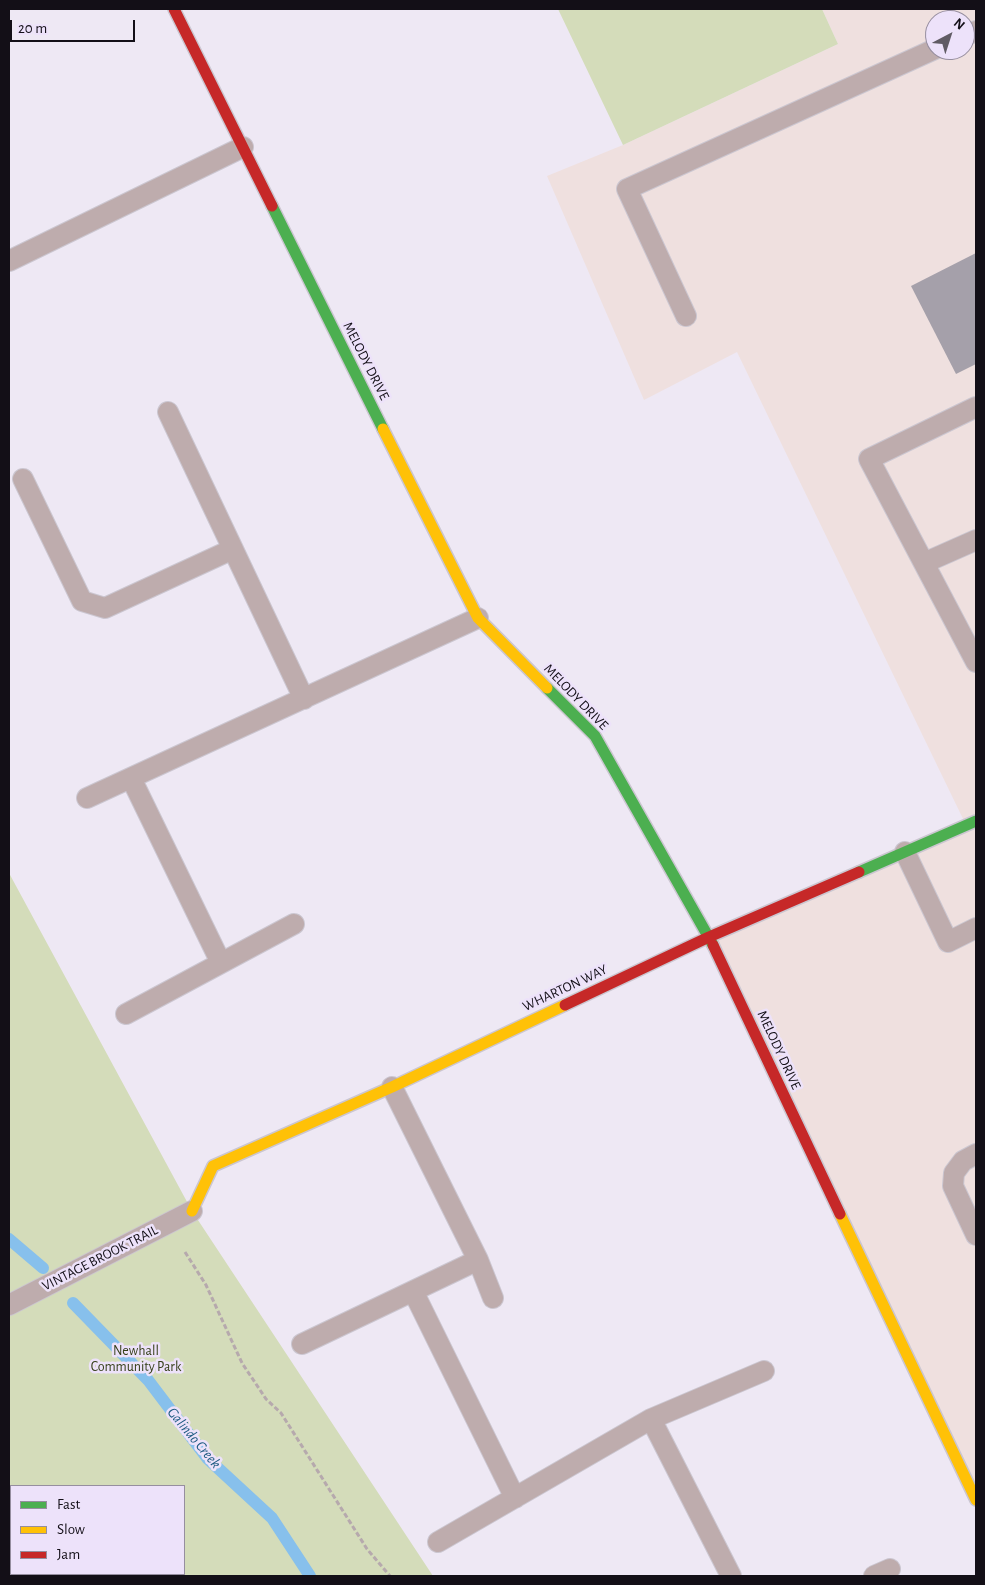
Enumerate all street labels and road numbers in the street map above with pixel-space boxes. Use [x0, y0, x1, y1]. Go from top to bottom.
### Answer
street label: MELODY DRIVE [339, 319, 393, 403]
street label: MELODY DRIVE [540, 660, 612, 734]
street label: WHARTON WAY [520, 961, 610, 1015]
street label: MELODY DRIVE [753, 1008, 805, 1092]
street label: VINTAGE BROOK TRAIL [39, 1222, 161, 1294]

